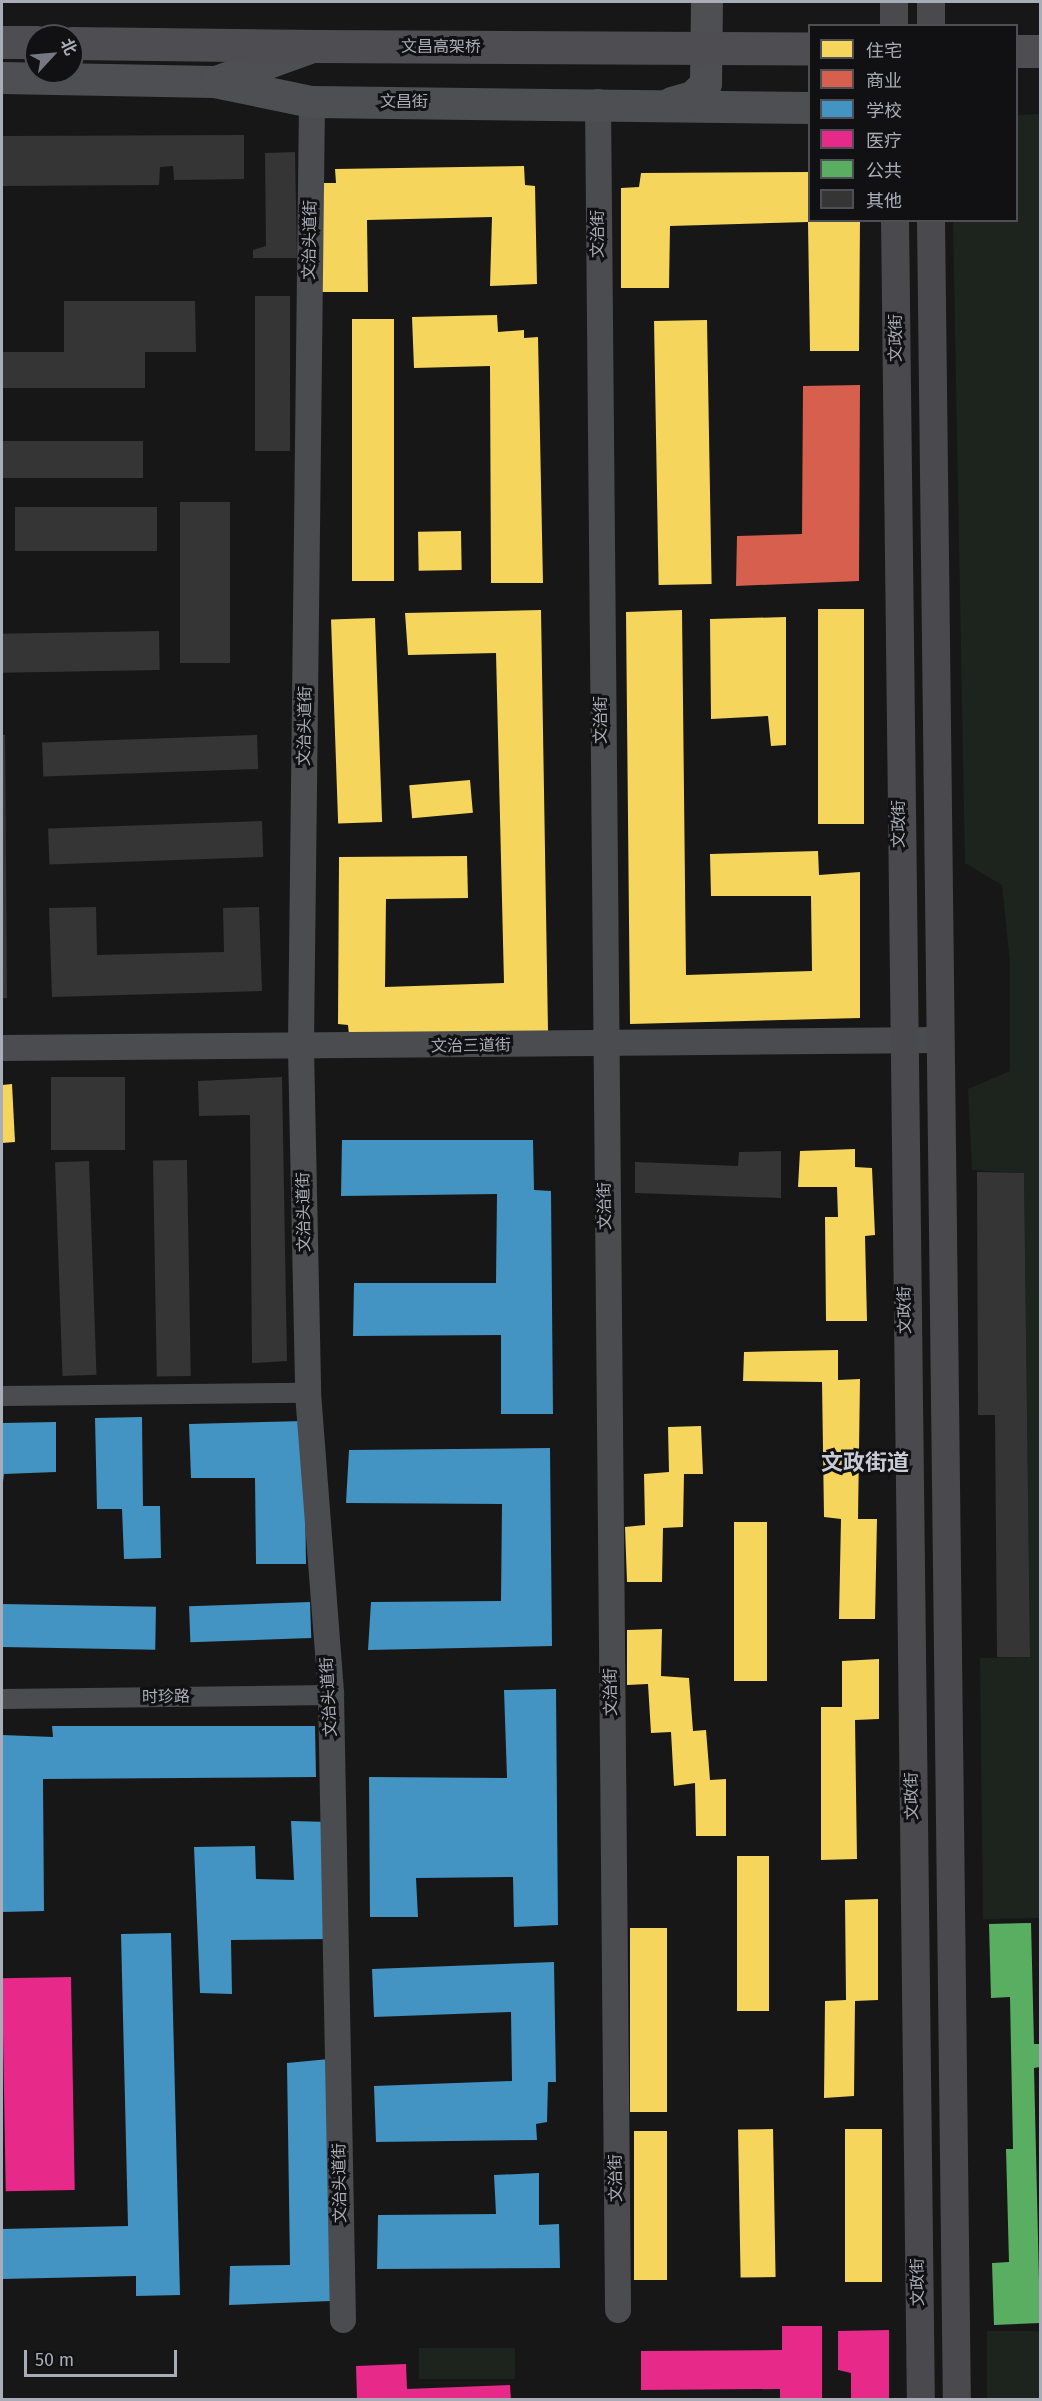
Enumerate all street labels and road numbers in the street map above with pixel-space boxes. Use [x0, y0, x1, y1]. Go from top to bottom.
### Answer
street label: 文昌高架桥 [401, 37, 481, 57]
street label: 文昌街 [380, 92, 428, 112]
street label: 文治头道街 [300, 200, 320, 280]
street label: 文治街 [588, 210, 608, 258]
street label: 文政街 [886, 314, 906, 362]
street label: 文治头道街 [295, 686, 315, 766]
street label: 文治街 [591, 696, 611, 744]
street label: 文政街 [889, 800, 909, 848]
street label: 文治三道街 [431, 1036, 511, 1056]
street label: 文治头道街 [294, 1172, 314, 1252]
street label: 文治街 [595, 1182, 615, 1230]
street label: 文政街 [895, 1286, 915, 1334]
street label: 文治头道街 [317, 1657, 341, 1737]
street label: 文治街 [601, 1668, 621, 1716]
street label: 时珍路 [142, 1687, 190, 1707]
street label: 文政街 [902, 1772, 922, 1820]
street label: 文治头道街 [330, 2143, 350, 2223]
street label: 文治街 [606, 2154, 626, 2202]
street label: 文政街 [908, 2258, 928, 2306]

